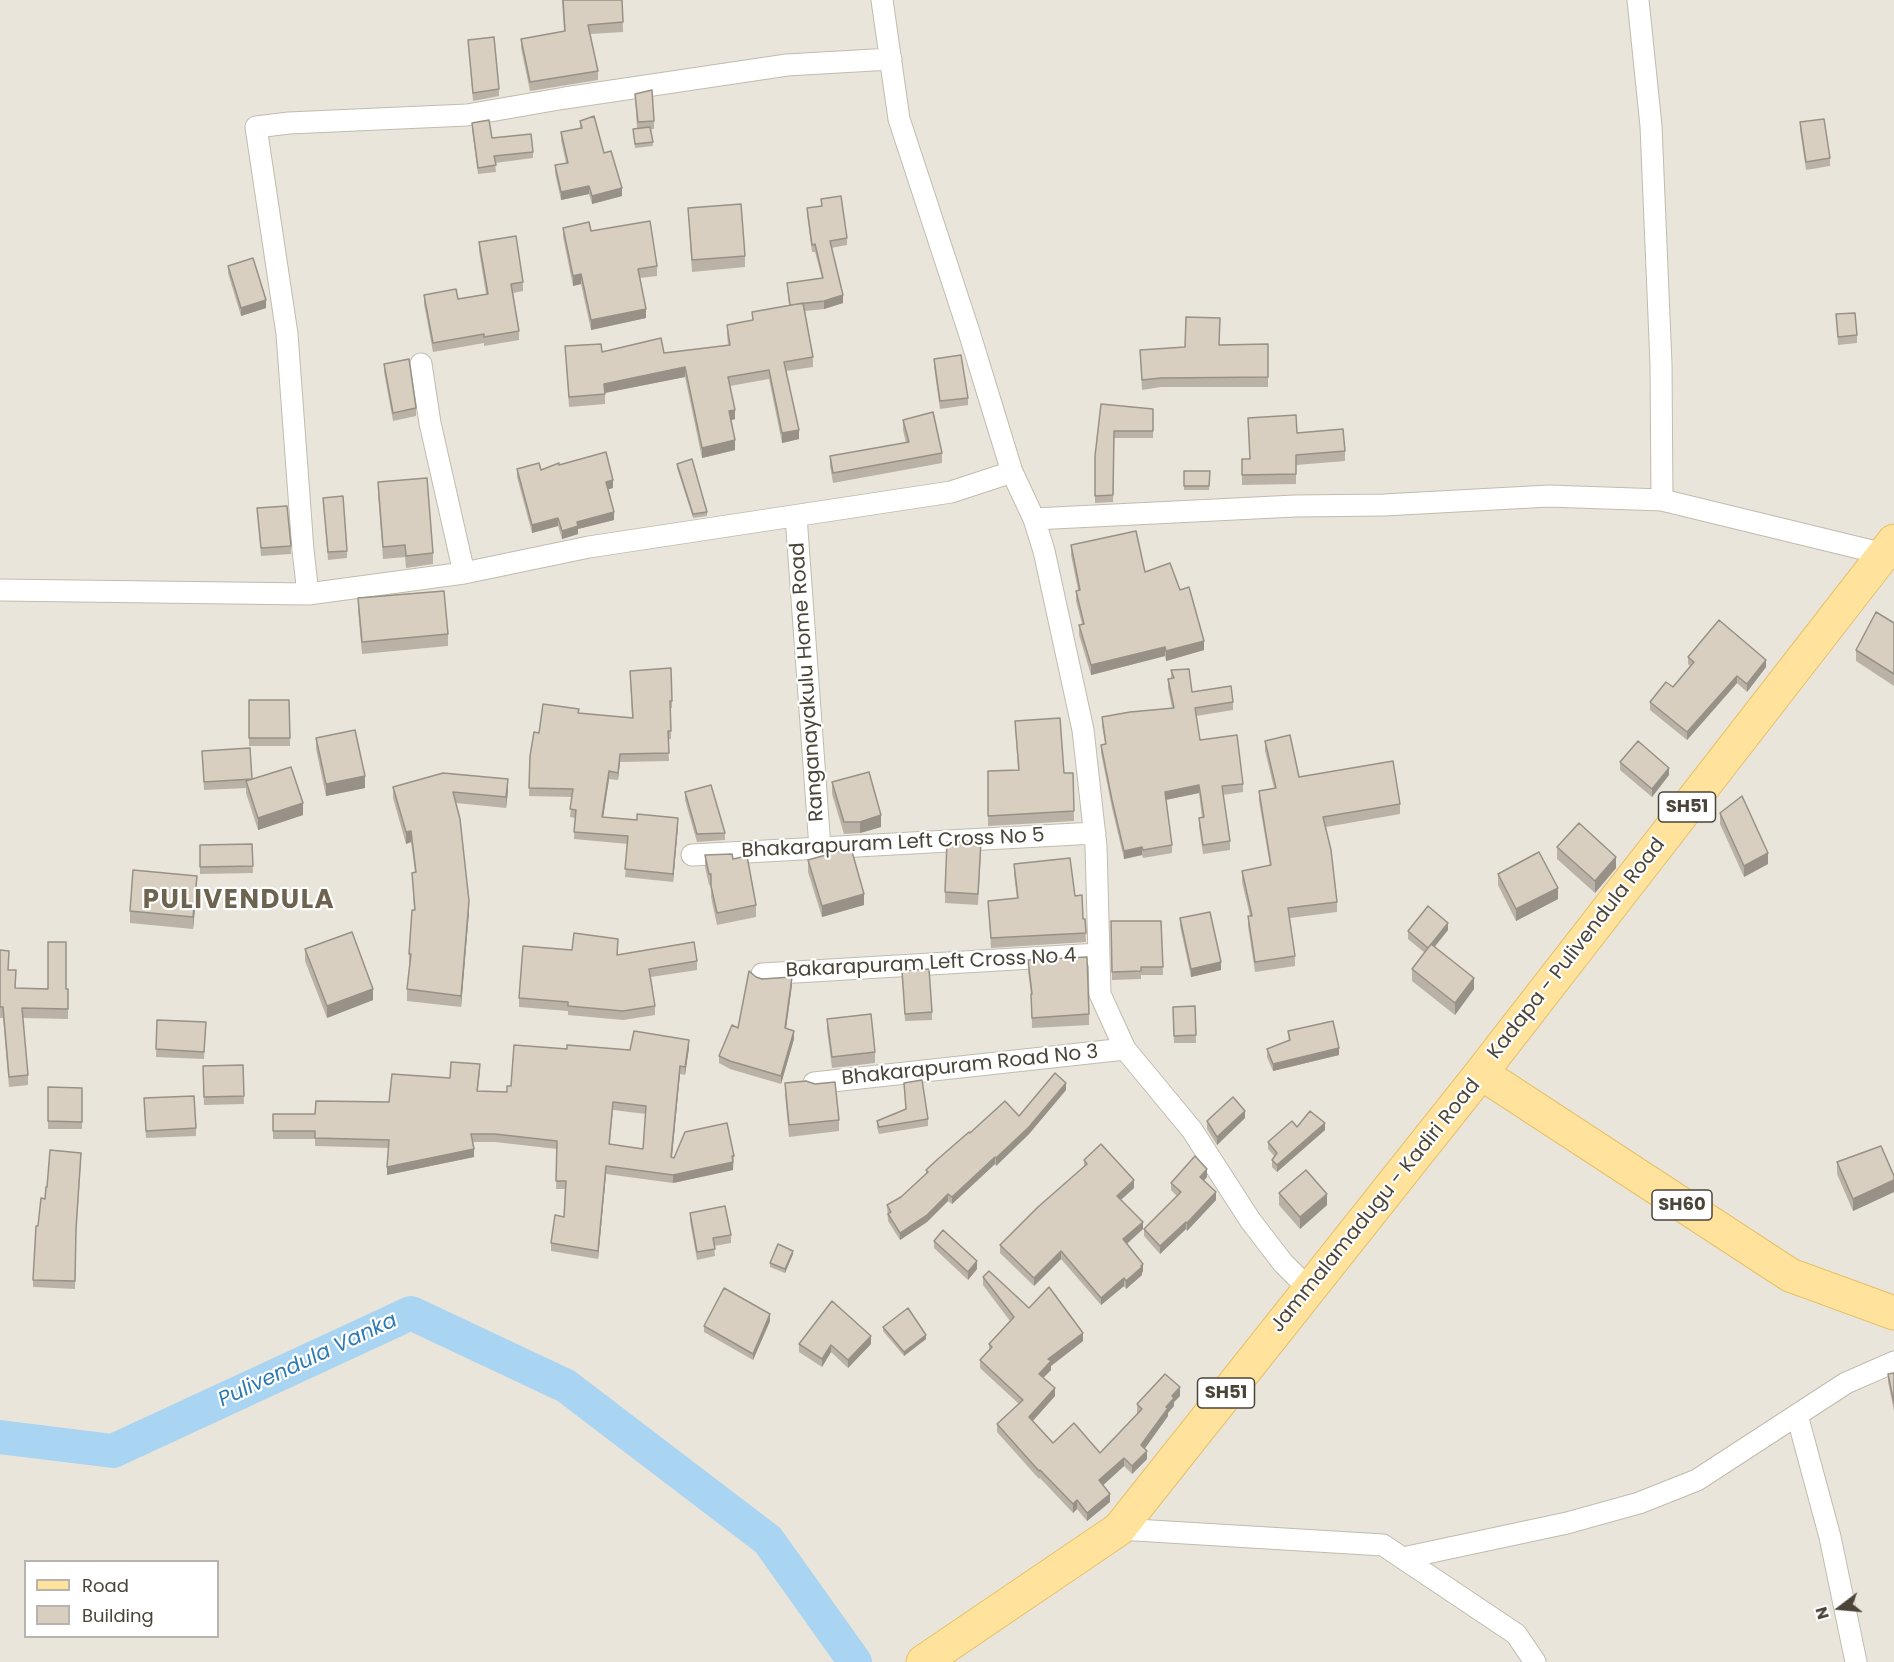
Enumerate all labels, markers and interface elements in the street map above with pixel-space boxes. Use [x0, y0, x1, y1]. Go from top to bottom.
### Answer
street label: Ranganayakulu Home Road [786, 542, 830, 822]
road number: SH51 [1658, 792, 1716, 822]
street label: Bhakarapuram Left Cross No 5 [741, 824, 1045, 864]
street label: Kadapa - Pulivendula Road [1483, 834, 1671, 1064]
district label: PULIVENDULA [143, 885, 335, 917]
street label: Bakarapuram Left Cross No 4 [785, 944, 1077, 984]
street label: Bhakarapuram Road No 3 [840, 1041, 1100, 1091]
street label: Jammalamadugu - Kadiri Road [1266, 1074, 1486, 1338]
road number: SH60 [1652, 1190, 1712, 1220]
water label: Pulivendula Vanka [215, 1309, 401, 1413]
road number: SH51 [1198, 1378, 1254, 1408]
legend [24, 1560, 219, 1638]
text: Road [82, 1573, 129, 1598]
north arrow [1810, 1578, 1870, 1638]
text: Building [82, 1603, 154, 1628]
text: N [1810, 1604, 1835, 1622]

